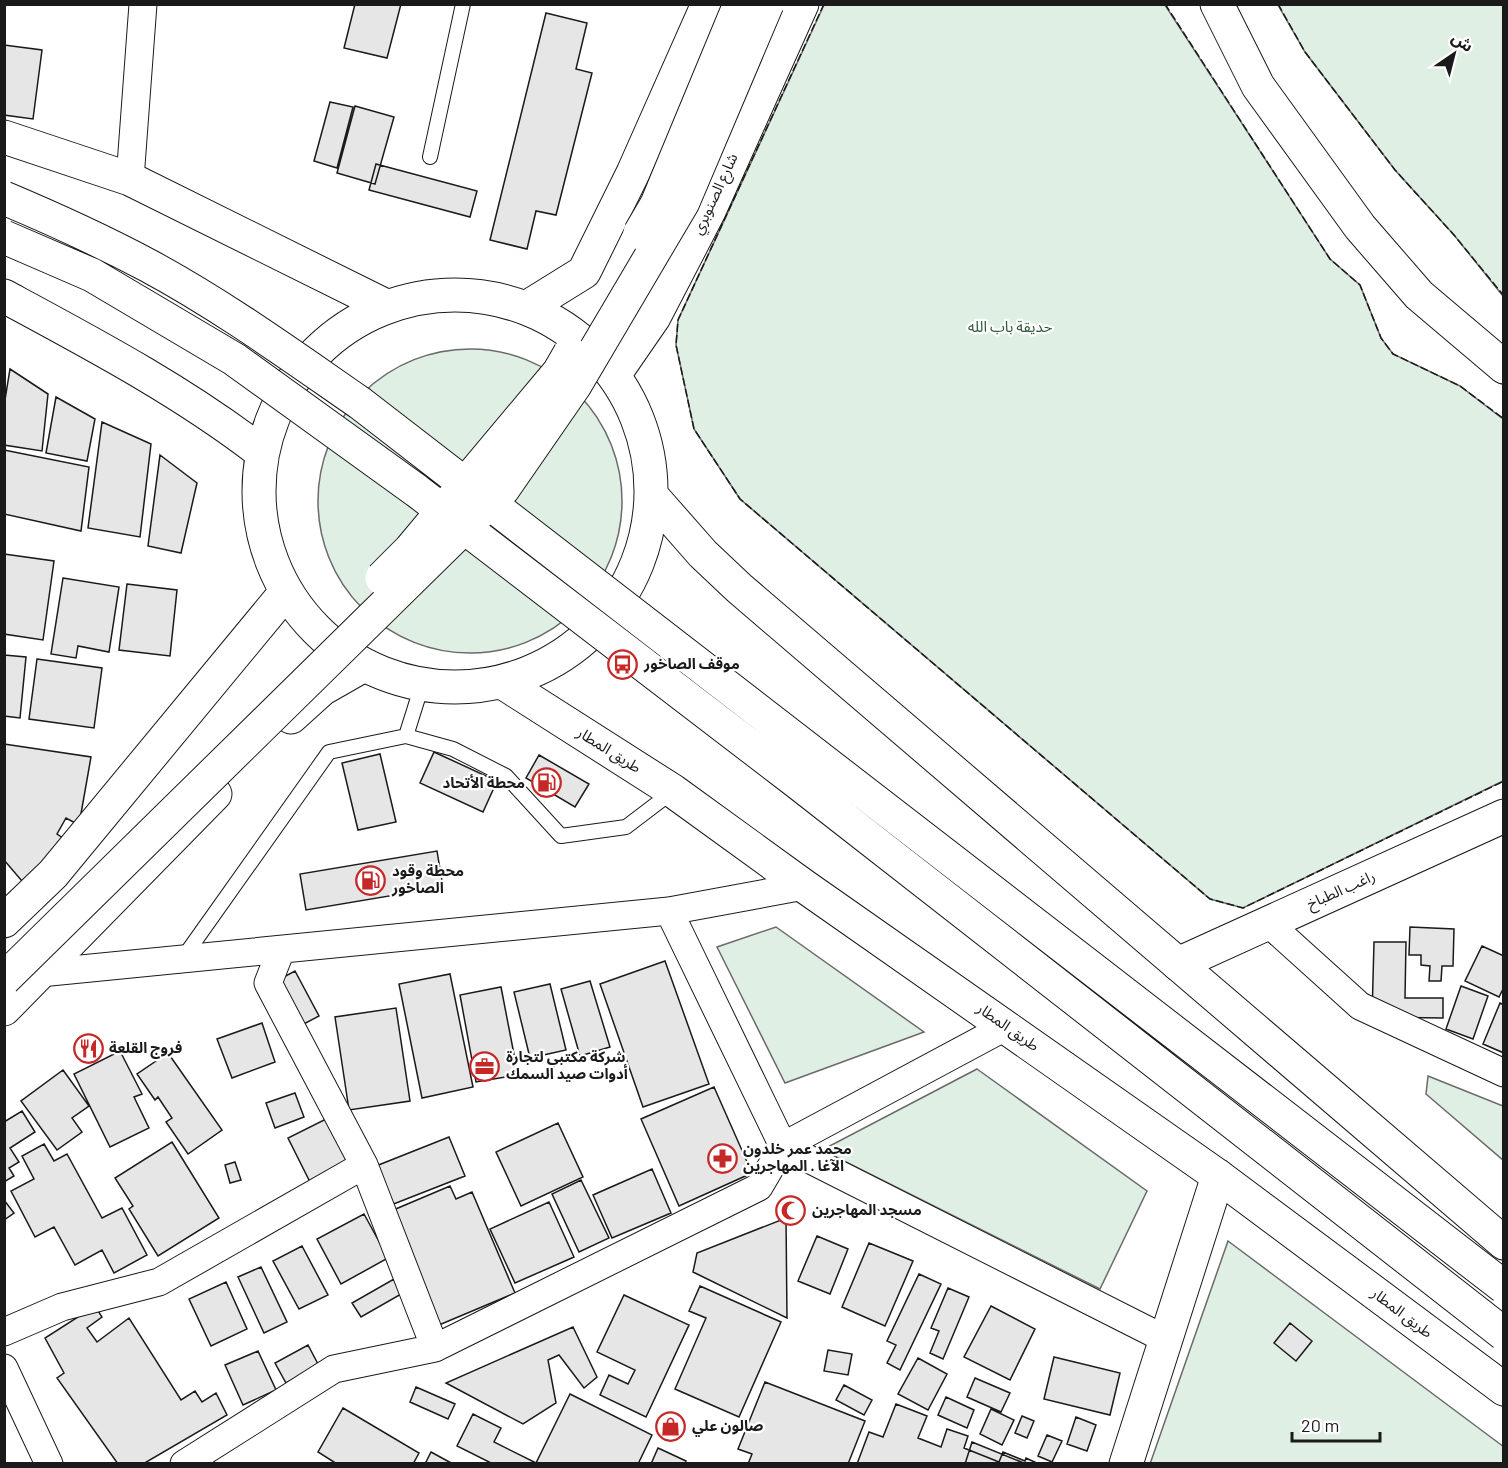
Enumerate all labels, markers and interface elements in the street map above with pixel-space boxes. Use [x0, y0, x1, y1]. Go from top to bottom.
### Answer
north arrow [1424, 24, 1484, 84]
text: ش [1448, 27, 1477, 56]
street label: شارع الصنوبري [687, 150, 744, 239]
park label: حديقة باب الله [968, 317, 1052, 335]
bus stop icon: موقف الصاخور [607, 648, 639, 680]
place label: موقف الصاخور [643, 654, 740, 673]
street label: طريق المطار [572, 722, 645, 778]
fuel station icon: محطة الأتحاد [530, 767, 562, 799]
place label: محطة الأتحاد [442, 773, 525, 791]
place label: محطة وقود الصاخور [391, 861, 464, 897]
fuel station icon: محطة وقود الصاخور [355, 864, 387, 896]
street label: راغب الطباخ [1304, 866, 1379, 916]
street label: طريق المطار [972, 998, 1043, 1056]
restaurant icon: فروج القلعة [72, 1032, 104, 1064]
place label: فروج القلعة [109, 1038, 182, 1059]
place label: شركة مكتبي لتجارة أدوات صيد السمك [506, 1047, 628, 1083]
office icon: شركة مكتبي لتجارة أدوات صيد السمك [469, 1050, 501, 1082]
place label: محمد عمر خلدون الآغا . المهاجرين [743, 1139, 852, 1175]
pharmacy icon: محمد عمر خلدون الآغا . المهاجرين [706, 1142, 738, 1174]
mosque icon: مسجد المهاجرين [775, 1194, 807, 1226]
place label: مسجد المهاجرين [812, 1200, 922, 1219]
street label: طريق المطار [1366, 1283, 1437, 1343]
scale bar [1292, 1405, 1380, 1443]
shop icon: صالون علي [655, 1410, 687, 1442]
text: 20 m [1301, 1414, 1339, 1436]
place label: صالون علي [692, 1416, 764, 1437]

